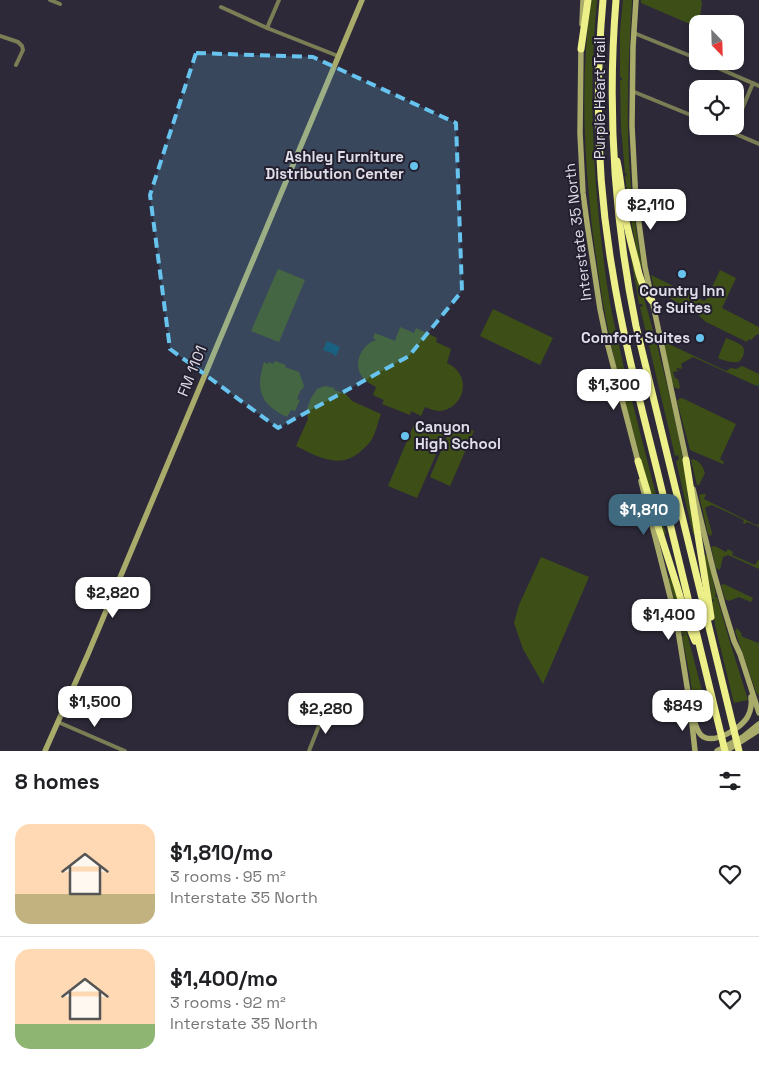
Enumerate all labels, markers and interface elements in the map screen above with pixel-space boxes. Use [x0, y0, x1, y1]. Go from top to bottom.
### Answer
north arrow [689, 15, 744, 70]
map controls [689, 15, 744, 135]
street label: Purple Heart Trail [590, 37, 609, 159]
button: locate [689, 80, 744, 135]
place label: Ashley Furniture Distribution Center [265, 147, 404, 183]
marker: Ashley Furniture Distribution Center [408, 160, 420, 172]
street label: Interstate 35 North [560, 162, 595, 302]
pin: $2,110 [610, 188, 692, 231]
text: $2,110 [627, 194, 675, 215]
marker: Country Inn & Suites [676, 268, 688, 280]
place label: Country Inn & Suites [639, 281, 725, 317]
place label: Comfort Suites [581, 328, 690, 347]
marker: Comfort Suites [694, 332, 706, 344]
street label: FM 1101 [173, 343, 210, 399]
pin: $1,300 [573, 368, 655, 411]
text: $1,300 [588, 374, 640, 395]
place label: Canyon High School [415, 417, 501, 453]
marker: Canyon High School [399, 430, 411, 442]
pin: $1,810 [603, 494, 685, 536]
text: $1,810 [620, 499, 668, 520]
pin: $2,820 [72, 576, 154, 619]
text: $2,820 [86, 582, 140, 603]
pin: $1,400 [628, 598, 710, 641]
text: $1,400 [643, 604, 695, 625]
pin: $1,500 [54, 686, 136, 728]
pin: $849 [653, 690, 713, 732]
text: $1,500 [69, 691, 121, 712]
pin: $2,280 [285, 692, 367, 735]
text: $849 [663, 695, 703, 716]
text: $2,280 [299, 698, 353, 719]
icon: filters [716, 767, 744, 795]
text: 8 homes [15, 768, 100, 795]
text: $1,810/mo [170, 839, 273, 866]
icon: home [55, 844, 115, 904]
icon: heart [716, 860, 744, 888]
text: 3 rooms · 95 m² [170, 866, 286, 887]
text: Interstate 35 North [170, 887, 318, 908]
text: $1,400/mo [170, 965, 278, 992]
icon: home [55, 969, 115, 1029]
icon: heart [716, 985, 744, 1013]
text: 3 rooms · 92 m² [170, 992, 286, 1013]
text: Interstate 35 North [170, 1013, 318, 1034]

